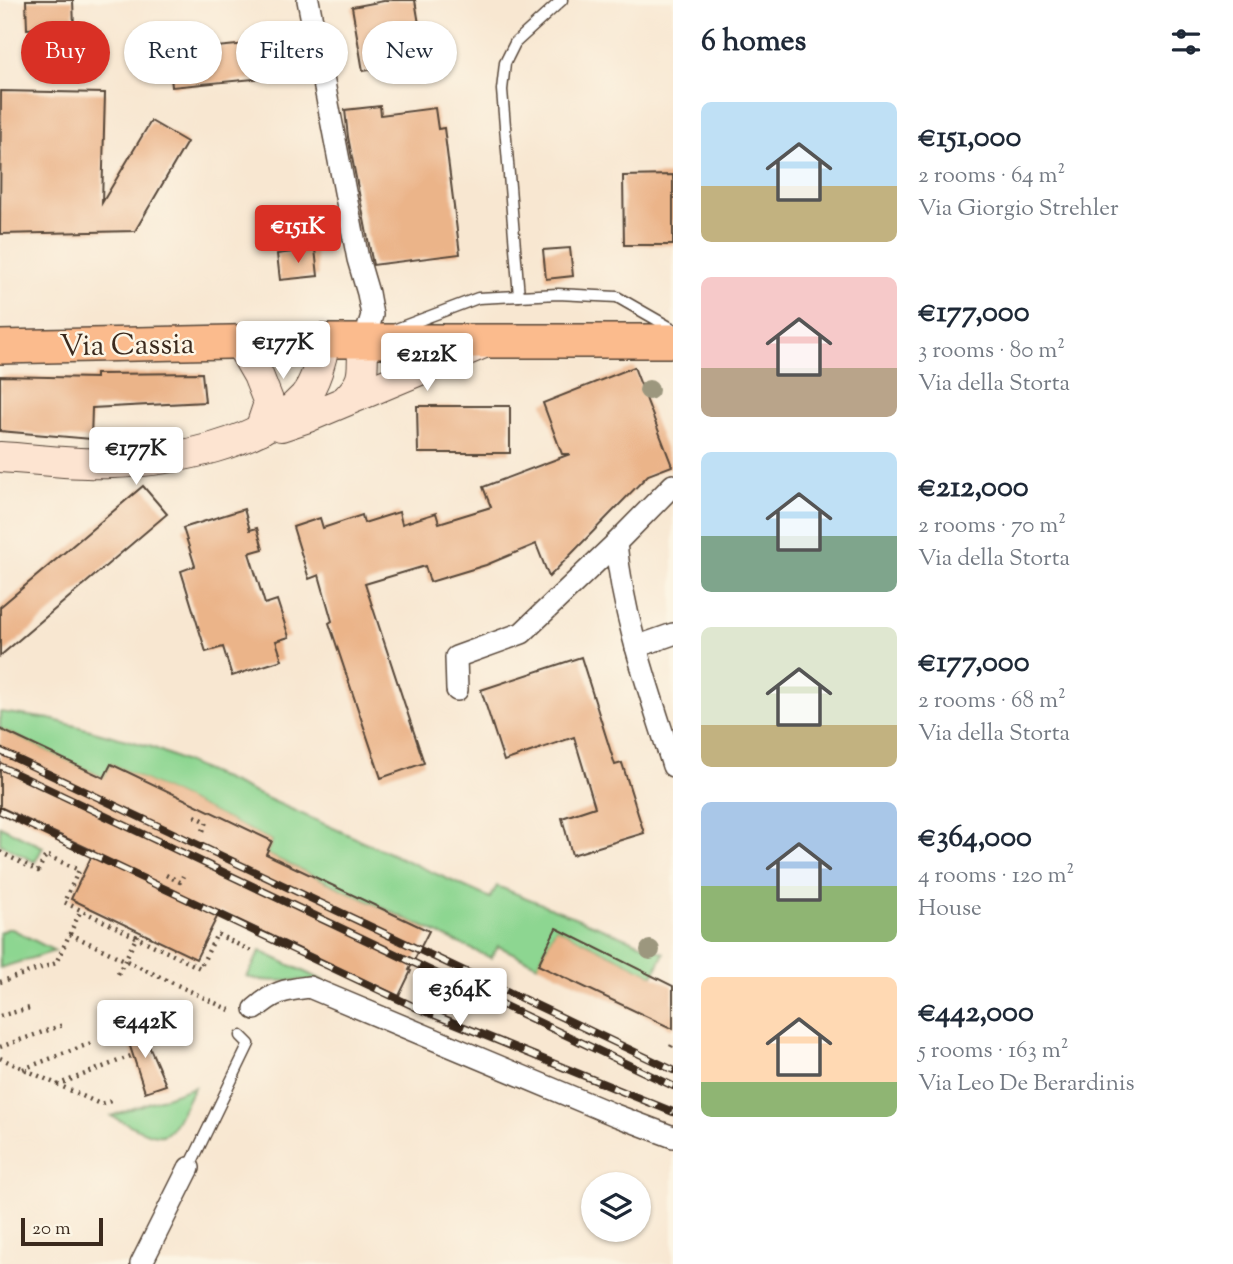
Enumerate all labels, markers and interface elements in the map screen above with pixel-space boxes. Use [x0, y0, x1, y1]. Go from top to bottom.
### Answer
chip: Buy [21, 21, 110, 84]
chip: Rent [124, 21, 222, 84]
chip: Filters [236, 21, 348, 84]
chip: New [362, 21, 457, 84]
text: 6 homes [701, 21, 806, 64]
icon: filters [1167, 23, 1205, 61]
text: €151,000 [918, 117, 1021, 160]
icon: home [757, 130, 841, 214]
text: 2 rooms · 64 m² [918, 160, 1065, 193]
text: Via Giorgio Strehler [918, 193, 1119, 226]
pin: €151K [249, 205, 347, 265]
text: €151K [271, 211, 325, 244]
text: €177,000 [918, 292, 1030, 335]
icon: home [757, 305, 841, 389]
pin: €177K [234, 322, 332, 381]
street label: Via Cassia [59, 324, 195, 369]
text: €177K [252, 327, 314, 360]
pin: €212K [378, 334, 476, 393]
text: 3 rooms · 80 m² [918, 335, 1065, 368]
text: €212K [397, 339, 457, 372]
text: Via della Storta [918, 368, 1070, 401]
pin: €177K [87, 428, 185, 487]
text: €177K [105, 433, 167, 466]
text: €212,000 [918, 467, 1029, 510]
icon: home [757, 480, 841, 564]
text: 2 rooms · 70 m² [918, 510, 1066, 543]
text: Via della Storta [918, 543, 1070, 576]
text: €177,000 [918, 642, 1030, 685]
icon: home [757, 655, 841, 739]
text: 2 rooms · 68 m² [918, 685, 1066, 718]
text: Via della Storta [918, 718, 1070, 751]
text: €364,000 [918, 817, 1032, 860]
icon: home [757, 830, 841, 914]
text: 4 rooms · 120 m² [918, 860, 1074, 893]
text: House [918, 893, 982, 926]
pin: €364K [411, 968, 509, 1028]
text: €364K [429, 974, 491, 1007]
text: €442,000 [918, 992, 1034, 1035]
pin: €442K [96, 1000, 194, 1060]
icon: home [757, 1005, 841, 1089]
text: €442K [113, 1006, 177, 1039]
text: 5 rooms · 163 m² [918, 1035, 1068, 1068]
text: Via Leo De Berardinis [918, 1068, 1135, 1101]
map controls [581, 1172, 651, 1242]
button: layers [581, 1172, 651, 1242]
scale bar [21, 1215, 103, 1247]
text: 20 m [32, 1216, 71, 1243]

